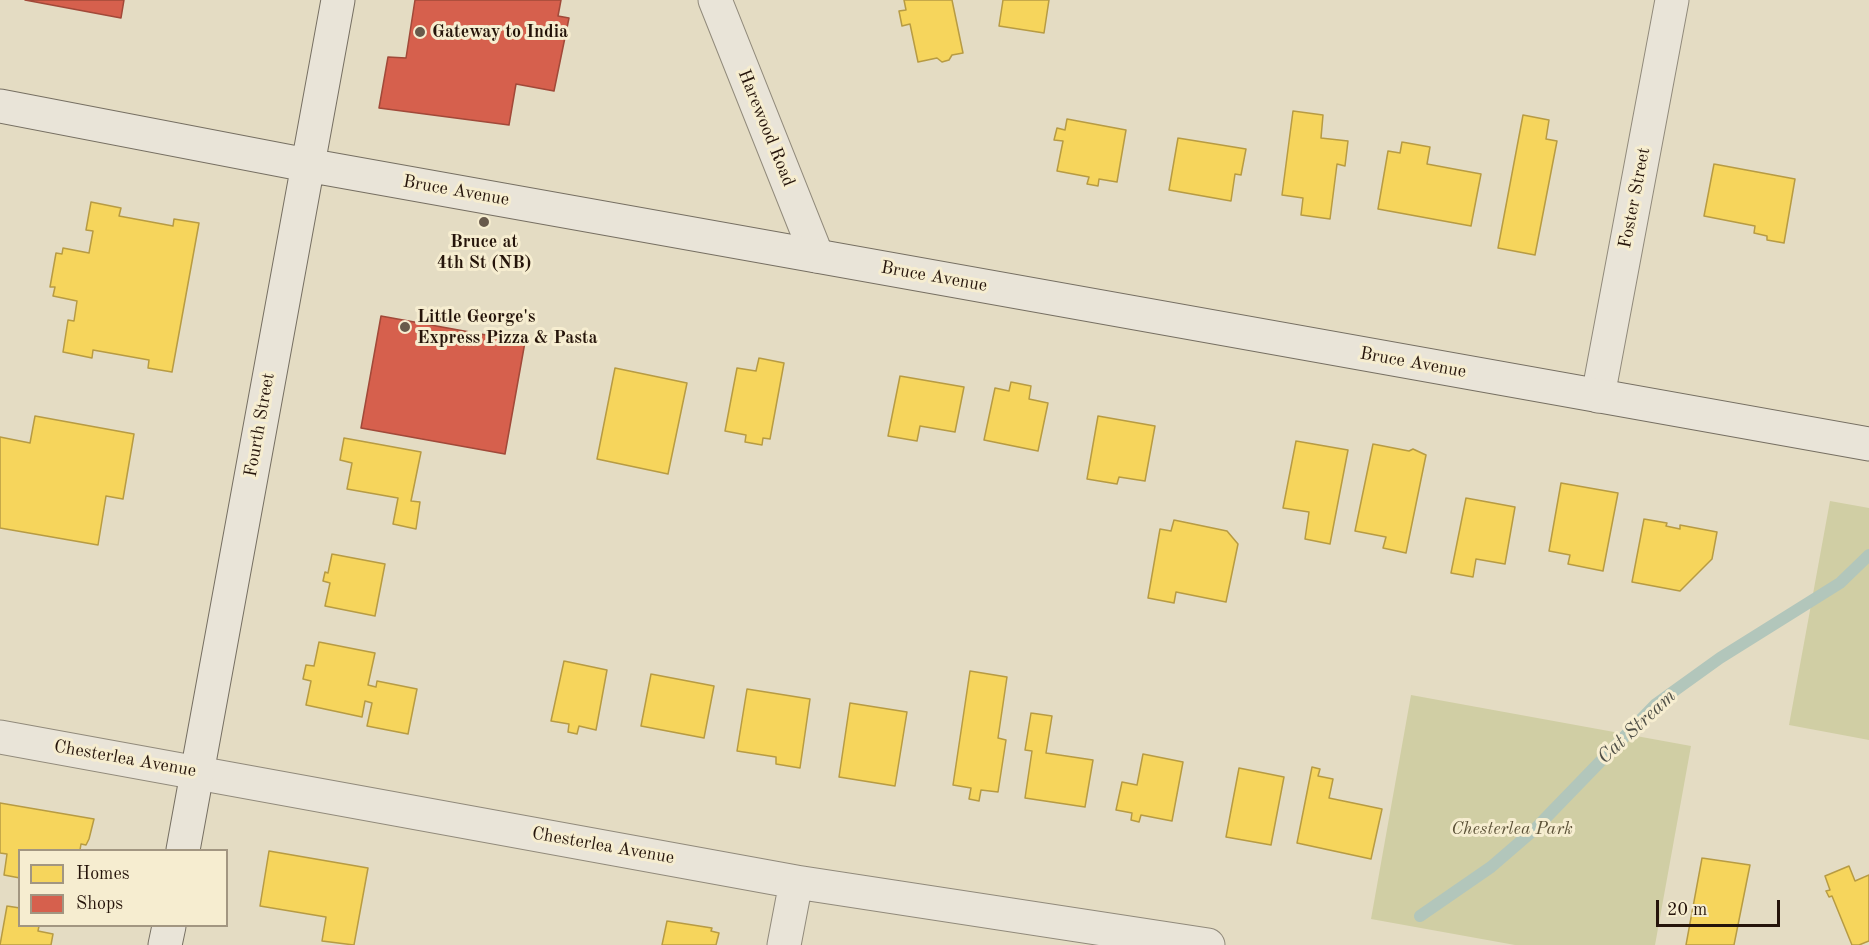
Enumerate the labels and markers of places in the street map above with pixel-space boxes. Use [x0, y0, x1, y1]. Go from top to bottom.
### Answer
place label: Gateway to India [432, 21, 568, 43]
marker: Gateway to India [413, 25, 427, 39]
marker: Bruce at 4th St (NB) [477, 215, 491, 229]
place label: Bruce at 4th St (NB) [437, 231, 531, 274]
place label: Little George's Express Pizza & Pasta [417, 306, 598, 348]
marker: Little George's Express Pizza & Pasta [398, 320, 412, 334]

